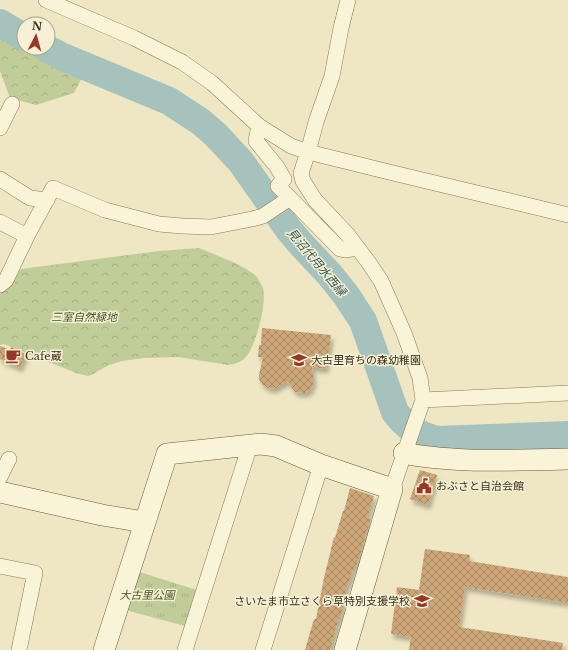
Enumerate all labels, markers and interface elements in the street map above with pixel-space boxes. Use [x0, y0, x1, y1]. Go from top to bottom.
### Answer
north arrow [16, 16, 56, 56]
text: N [31, 19, 44, 34]
water label: 見沼代用水西縁 [284, 225, 351, 301]
park label: 三室自然緑地 [51, 310, 118, 324]
cafe icon: Cafe蔵 [4, 347, 22, 365]
place label: Cafe蔵 [25, 349, 62, 363]
school or university icon: 大古里育ちの森幼稚園 [290, 351, 308, 369]
place label: 大古里育ちの森幼稚園 [311, 353, 421, 367]
public building icon: おぶさと自治会館 [415, 477, 433, 495]
place label: おぶさと自治会館 [436, 479, 524, 493]
park label: 大古里公園 [120, 588, 176, 602]
school or university icon: さいたま市立さくら草特別支援学校 [413, 592, 431, 610]
place label: さいたま市立さくら草特別支援学校 [234, 594, 410, 608]

